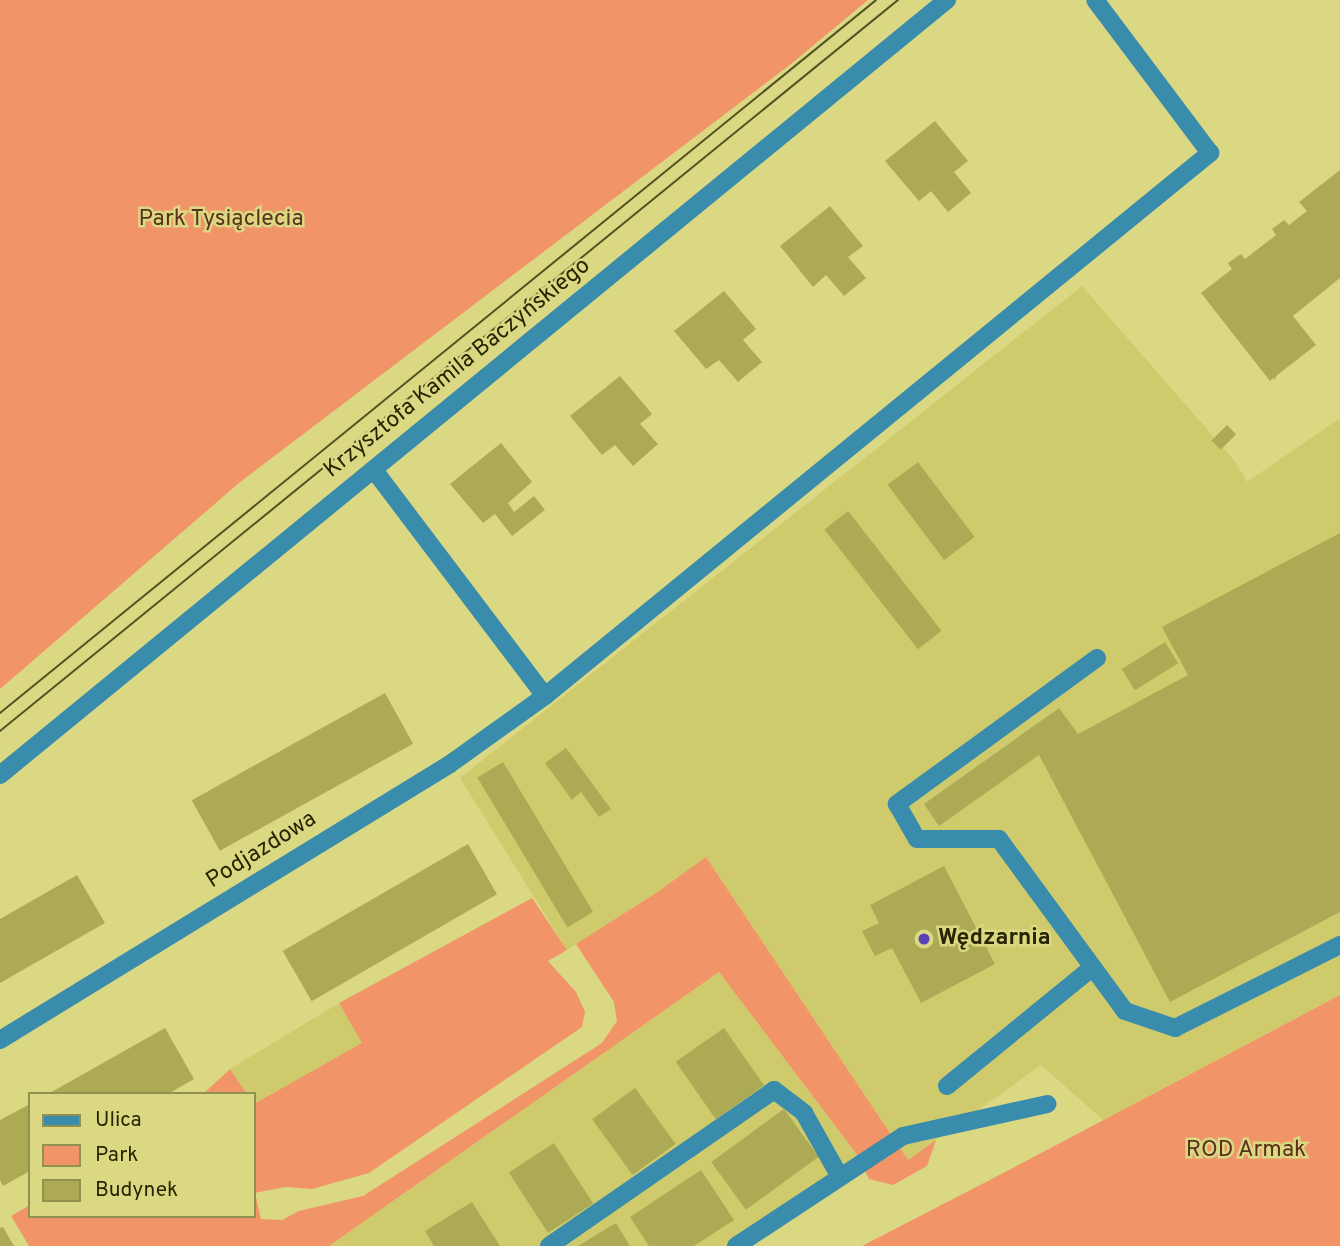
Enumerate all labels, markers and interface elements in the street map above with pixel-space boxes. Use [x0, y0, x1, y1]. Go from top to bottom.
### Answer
park label: Park Tysiąclecia [138, 206, 304, 234]
street label: Krzysztofa Kamila Baczyńskiego [319, 253, 597, 485]
street label: Podjazdowa [202, 806, 322, 896]
place label: Wędzarnia [938, 925, 1051, 953]
marker: Wędzarnia [916, 931, 932, 947]
legend [28, 1092, 256, 1218]
text: Ulica [95, 1107, 142, 1134]
park label: ROD Armak [1185, 1137, 1307, 1165]
text: Park [95, 1142, 138, 1169]
text: Budynek [95, 1177, 178, 1204]

